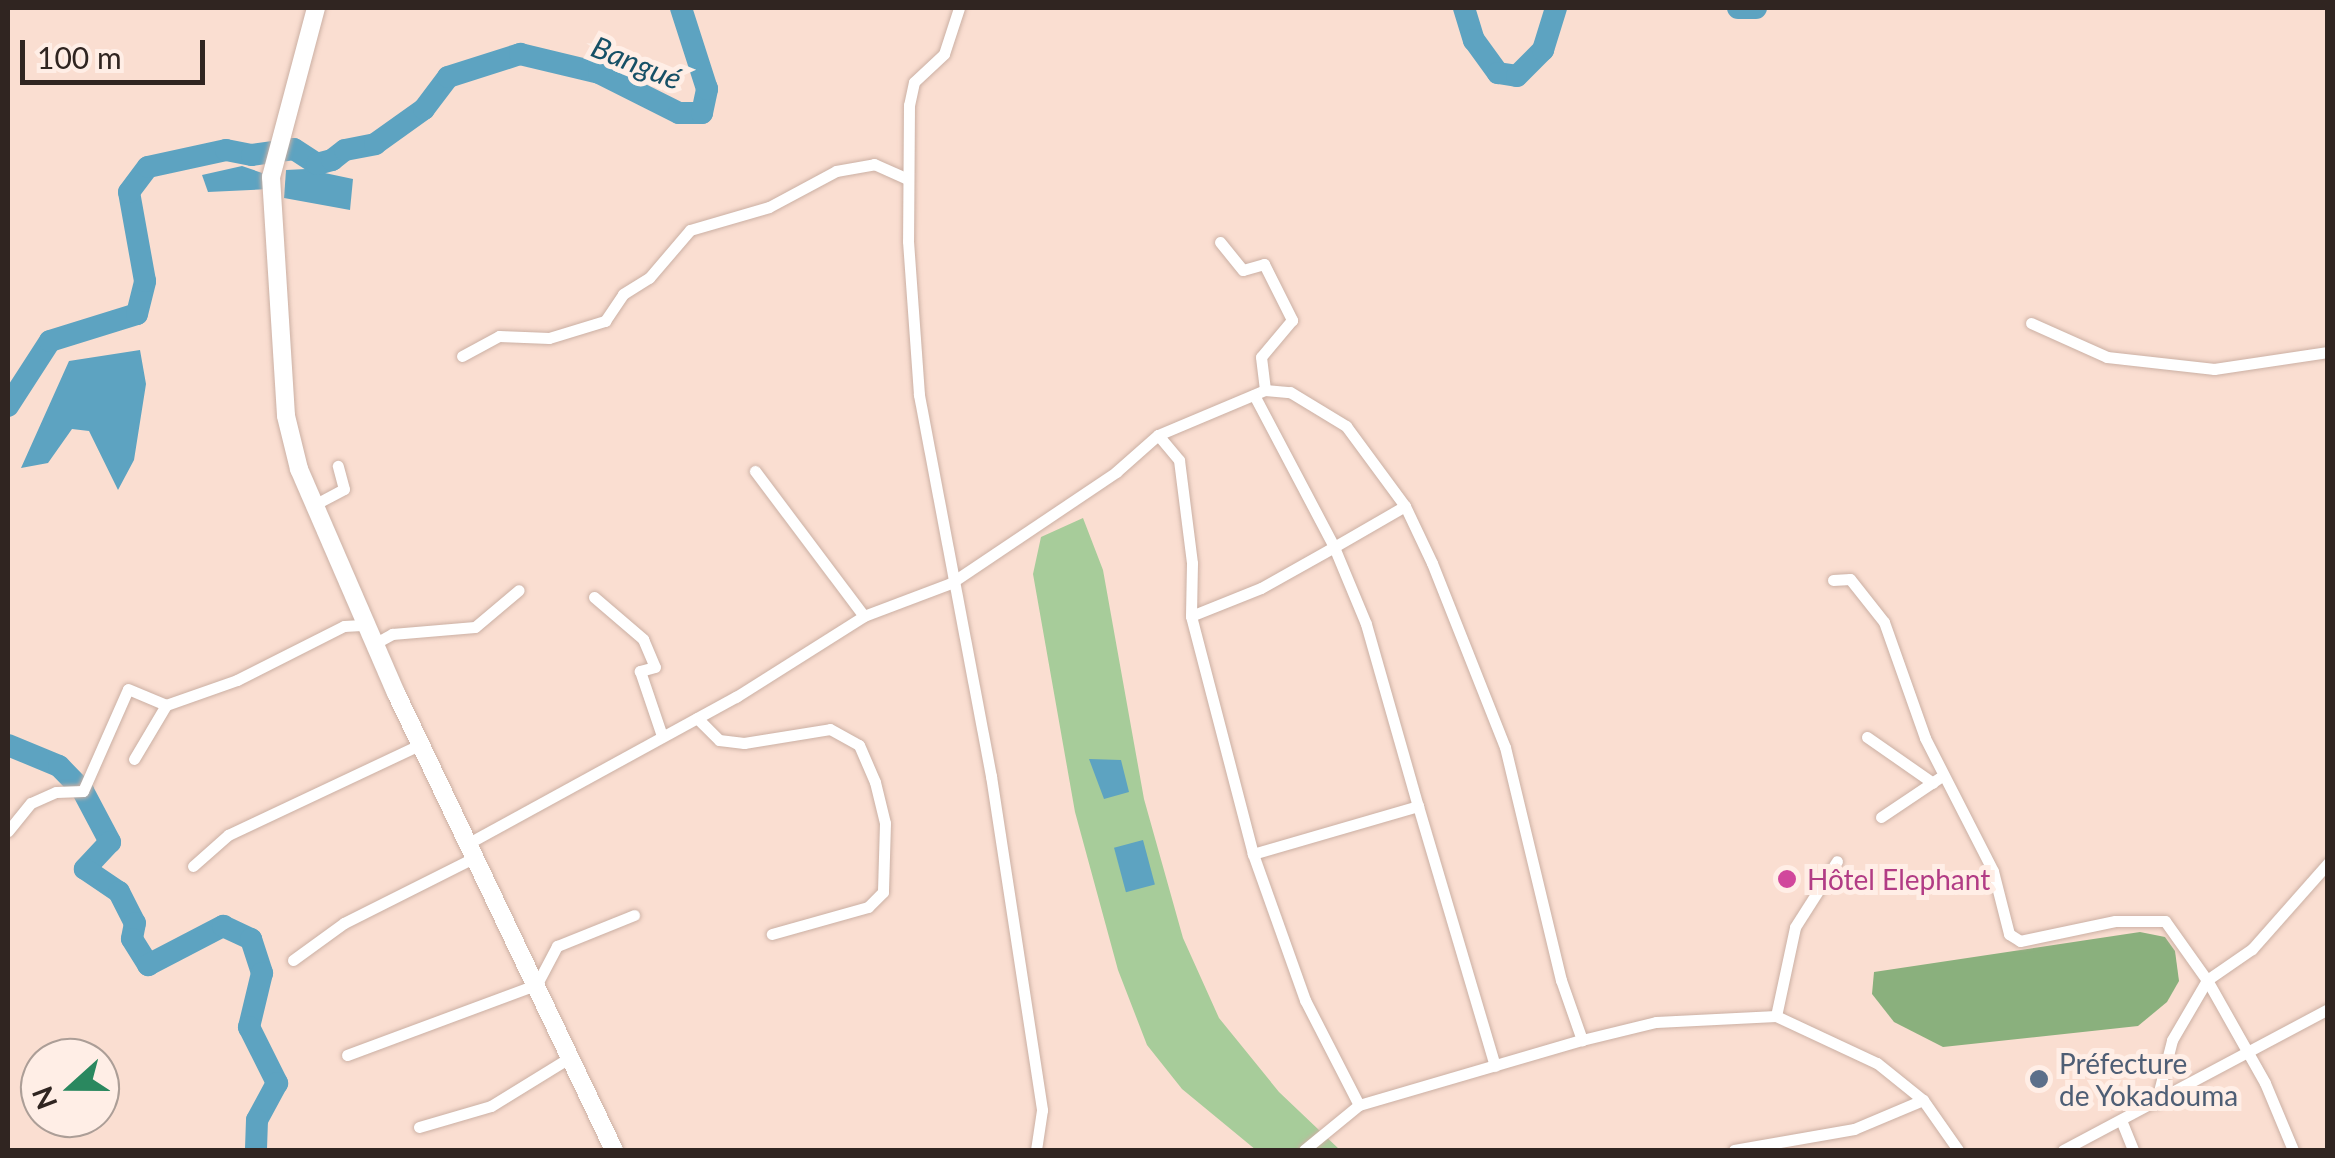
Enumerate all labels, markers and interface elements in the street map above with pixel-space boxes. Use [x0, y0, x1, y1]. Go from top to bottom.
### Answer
scale bar [25, 20, 210, 82]
water label: Bangué [587, 28, 687, 96]
text: 100 m [37, 39, 122, 75]
place label: Hôtel Elephant [1807, 862, 1990, 896]
marker: Hôtel Elephant [1776, 868, 1798, 890]
north arrow [20, 1038, 120, 1138]
place label: Préfecture de Yokadouma [2059, 1046, 2239, 1112]
marker: Préfecture de Yokadouma [2028, 1068, 2050, 1090]
text: N [24, 1082, 64, 1114]

